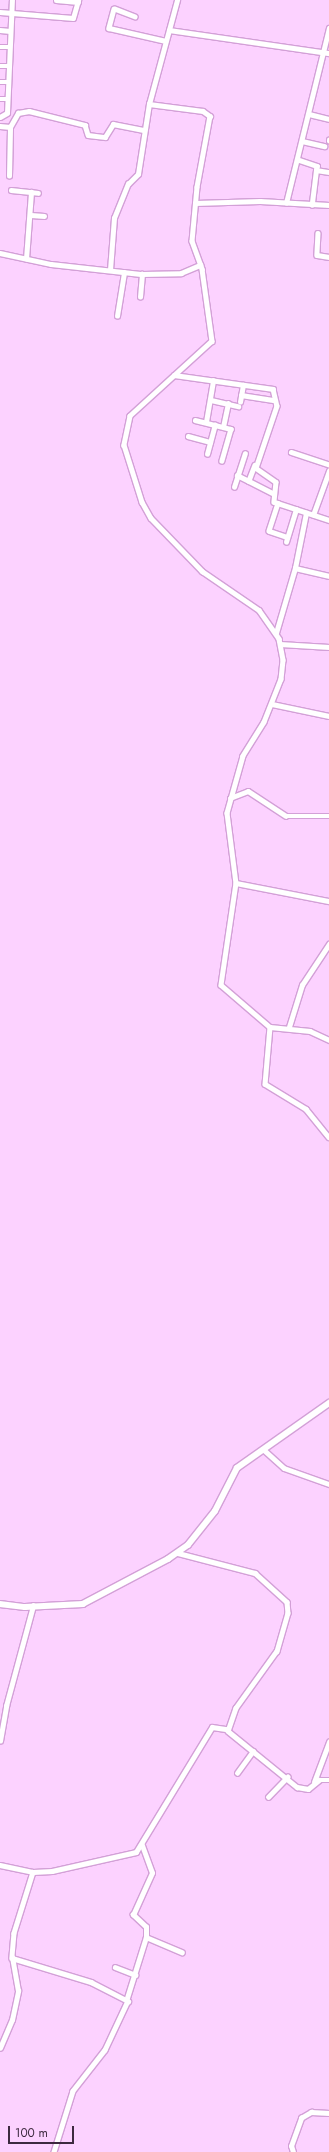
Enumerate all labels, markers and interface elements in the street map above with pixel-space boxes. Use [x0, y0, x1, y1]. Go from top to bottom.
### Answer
scale bar [10, 2118, 76, 2144]
text: 100 m [15, 2124, 48, 2142]

